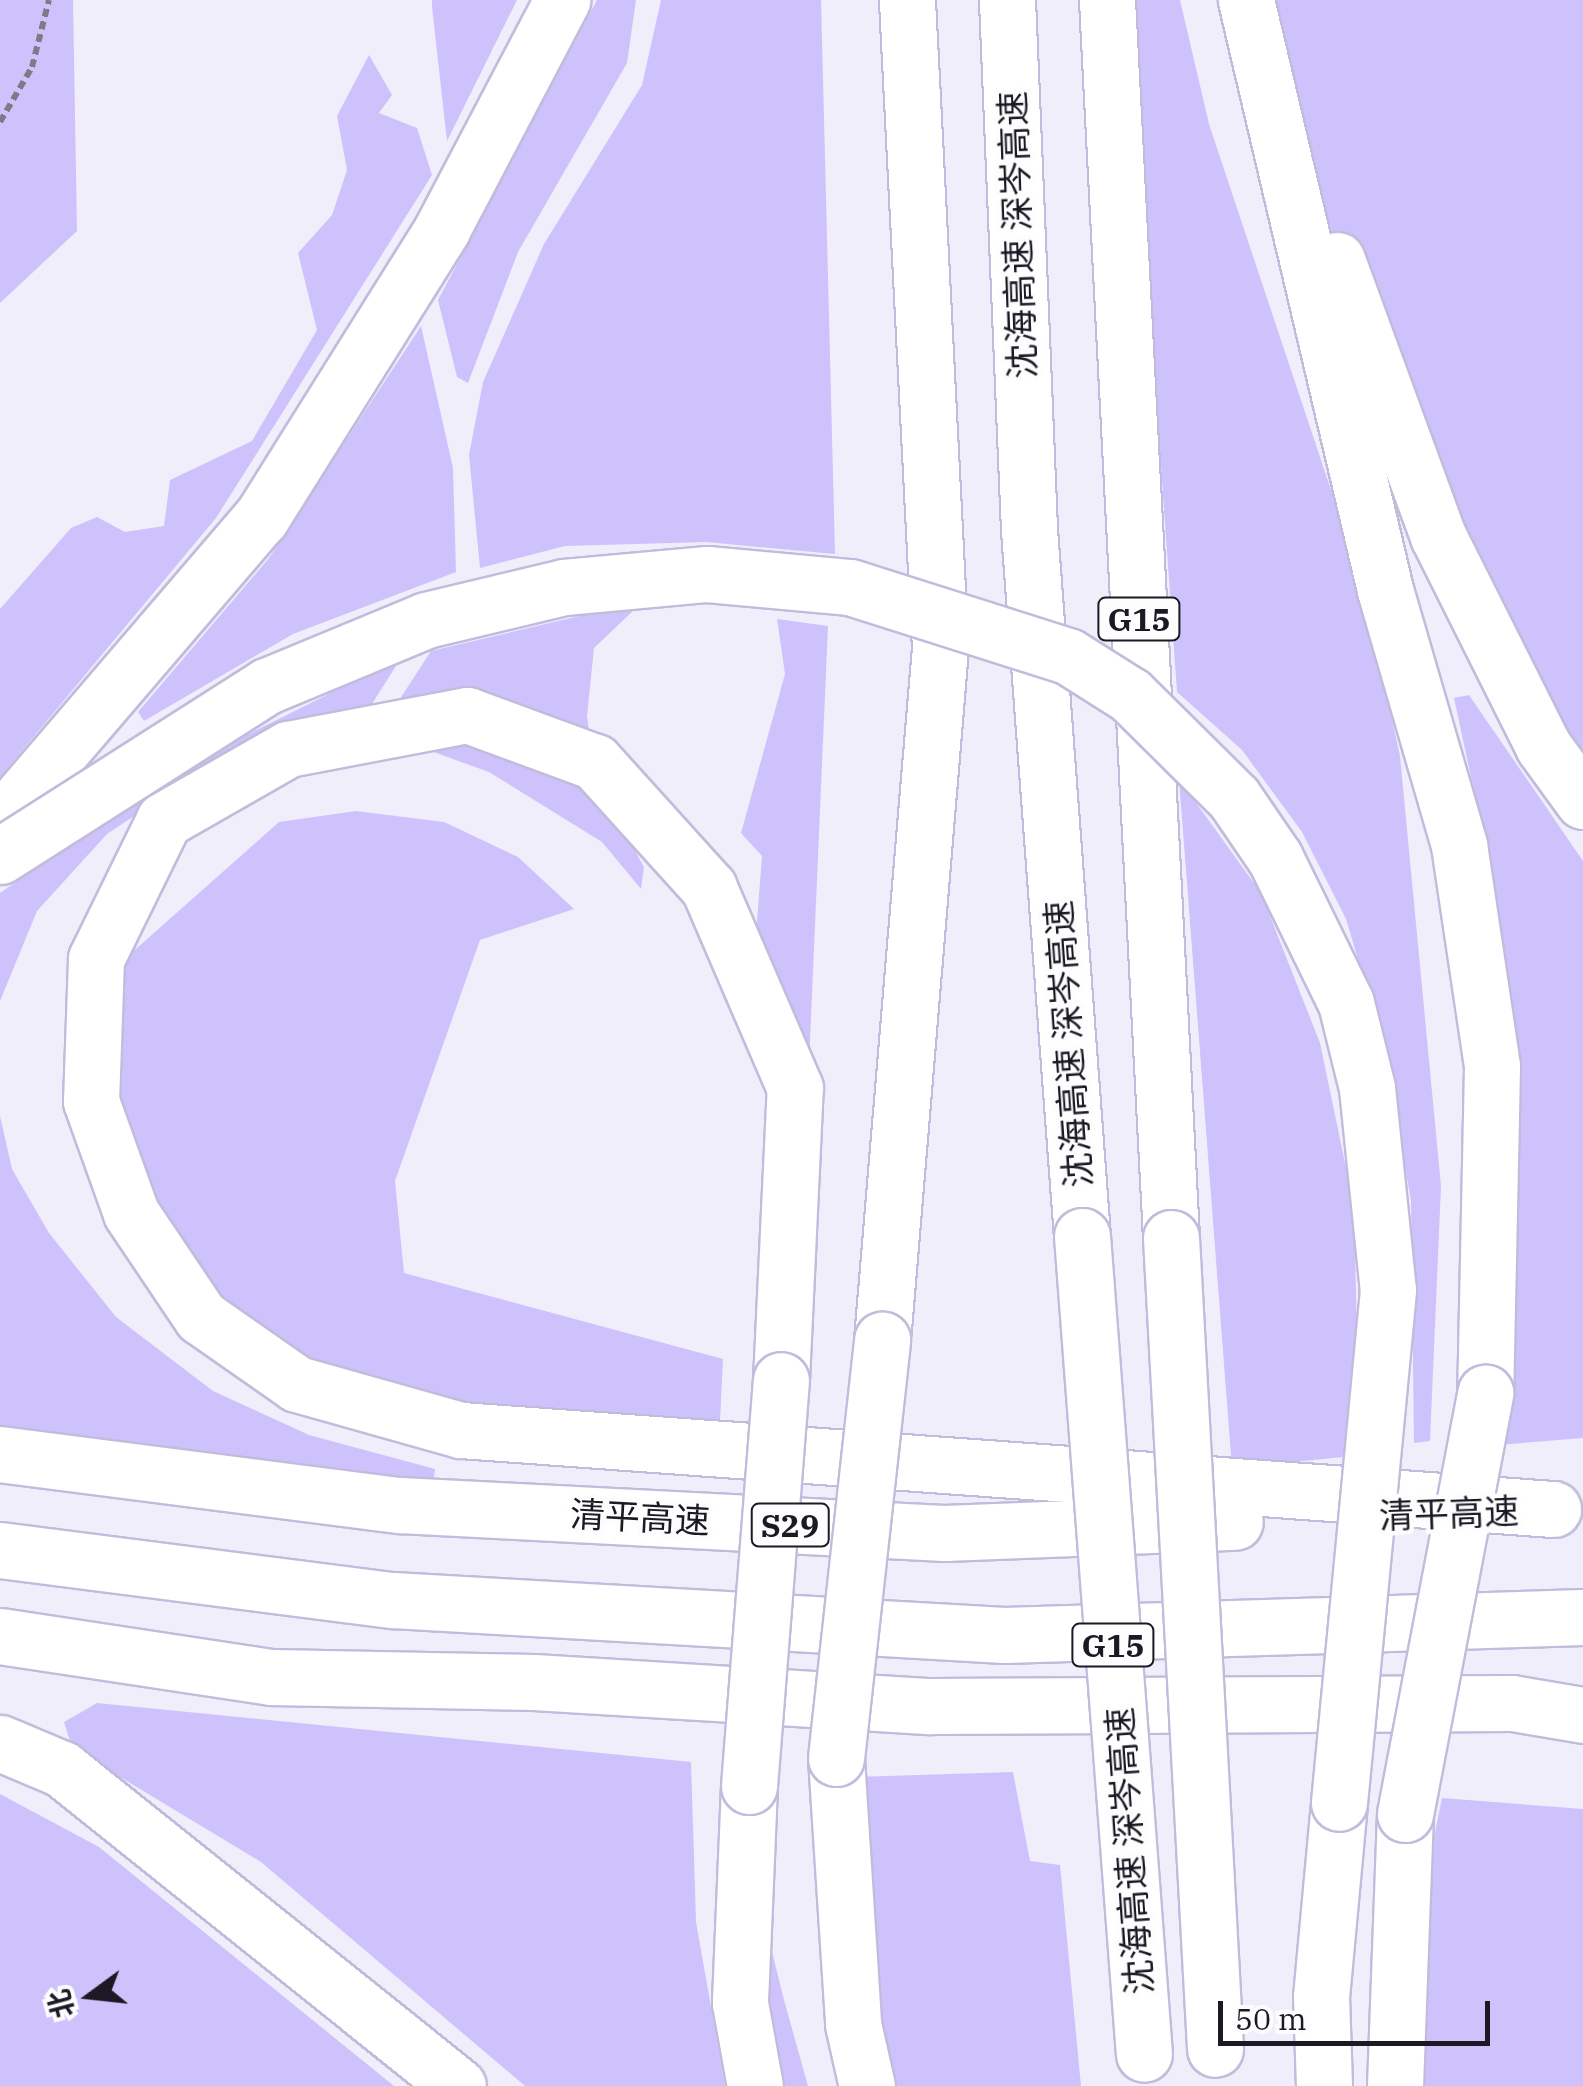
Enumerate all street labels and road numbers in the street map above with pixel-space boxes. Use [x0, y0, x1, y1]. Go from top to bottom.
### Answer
street label: 沈海高速 深岑高速 [991, 90, 1043, 380]
road number: G15 [1096, 592, 1182, 646]
street label: 沈海高速 深岑高速 [1037, 899, 1099, 1189]
street label: 清平高速 [1378, 1490, 1520, 1536]
street label: 清平高速 [569, 1492, 711, 1542]
road number: S29 [750, 1498, 830, 1552]
road number: G15 [1070, 1618, 1156, 1672]
street label: 沈海高速 深岑高速 [1098, 1706, 1160, 1996]

